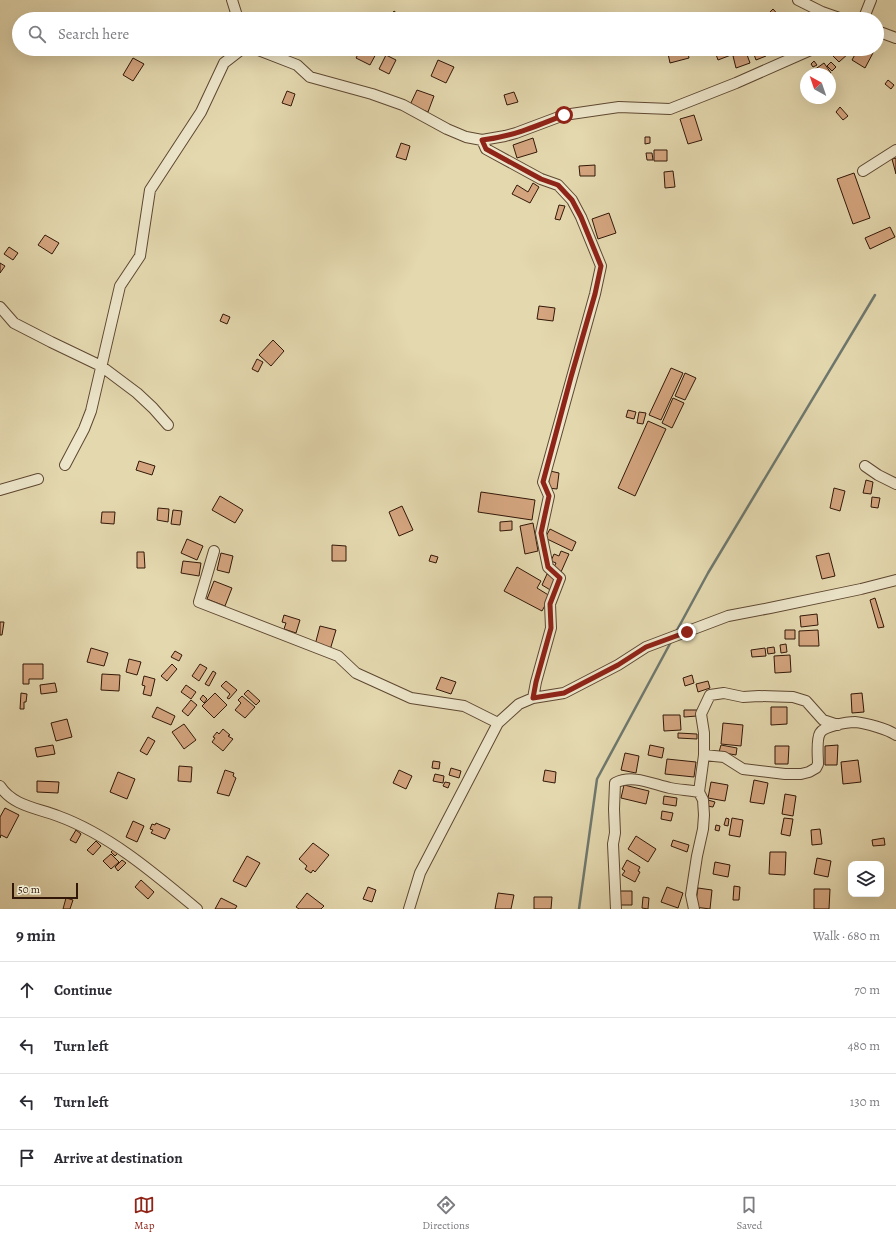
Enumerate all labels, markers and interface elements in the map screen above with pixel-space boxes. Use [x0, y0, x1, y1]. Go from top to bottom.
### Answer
search box [12, 12, 884, 56]
icon: search [26, 23, 48, 45]
text: Search here [58, 24, 129, 44]
north arrow [800, 68, 836, 104]
route start [555, 106, 573, 124]
route end [678, 623, 696, 641]
map controls [848, 861, 884, 897]
button: layers [848, 861, 884, 897]
scale bar [12, 881, 78, 900]
text: 50 m [18, 882, 40, 897]
text: 9 min [16, 924, 56, 947]
text: Walk · 680 m [813, 927, 880, 944]
icon: ahead [16, 979, 38, 1001]
text: Continue [54, 980, 112, 1000]
text: 70 m [854, 981, 880, 998]
icon: left [16, 1035, 38, 1057]
text: Turn left [54, 1036, 109, 1056]
text: 480 m [847, 1037, 880, 1054]
icon: left [16, 1091, 38, 1113]
text: Turn left [54, 1092, 109, 1112]
text: 130 m [850, 1093, 880, 1110]
icon: arrive [16, 1147, 38, 1169]
text: Arrive at destination [54, 1148, 183, 1168]
tab: Map [133, 1194, 155, 1233]
tab: Directions [422, 1194, 470, 1233]
tab: Saved [736, 1194, 763, 1233]

